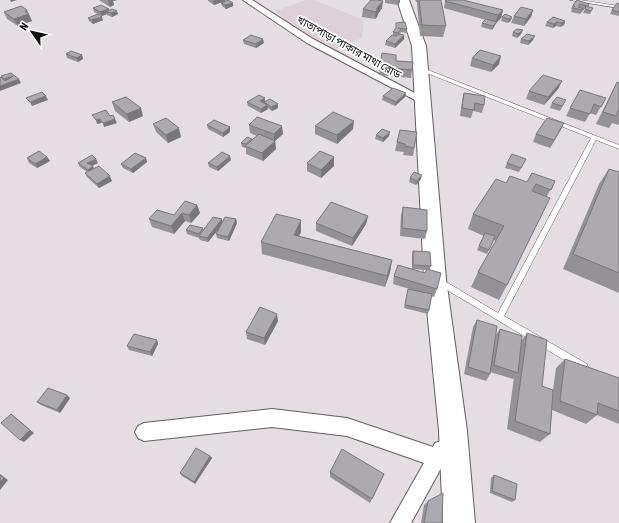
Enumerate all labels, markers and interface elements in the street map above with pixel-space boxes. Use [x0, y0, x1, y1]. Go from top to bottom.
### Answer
north arrow [12, 12, 52, 52]
street label: খাতাপাড়া পাকার মাথা রোড [295, 13, 403, 81]
text: N [17, 20, 31, 32]

